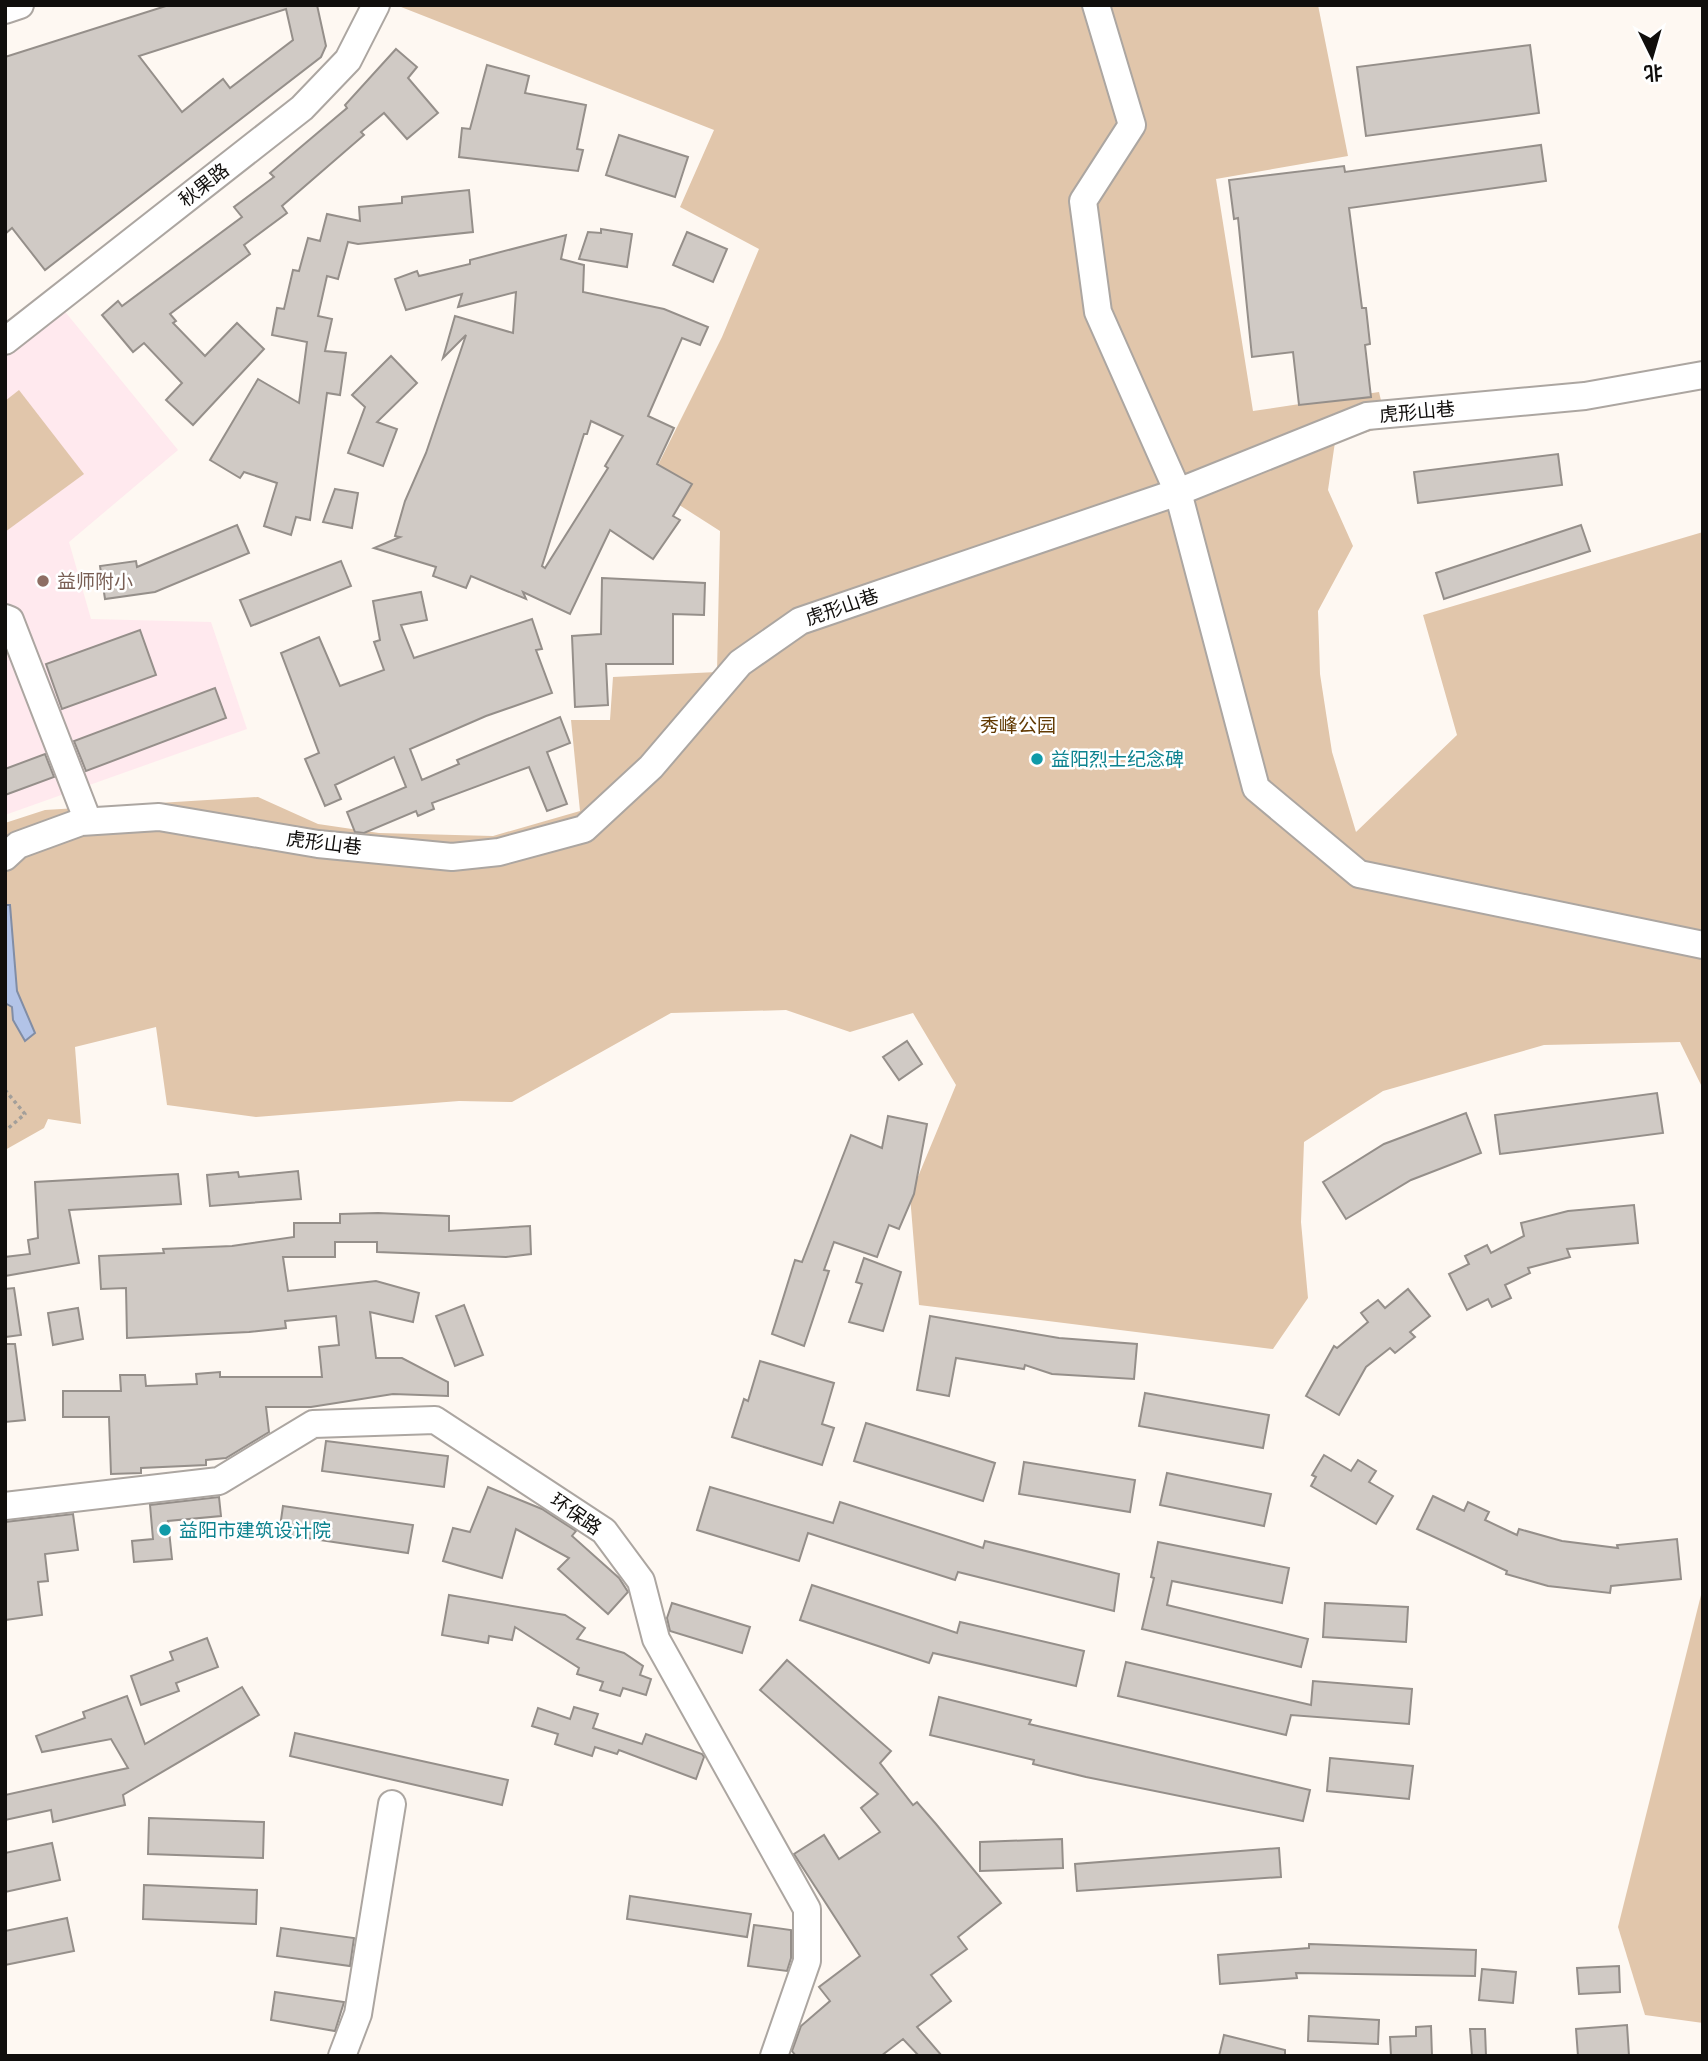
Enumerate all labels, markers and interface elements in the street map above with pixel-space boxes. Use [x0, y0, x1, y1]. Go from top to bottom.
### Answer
north arrow [1617, 21, 1687, 91]
text: 北 [1643, 59, 1664, 86]
street label: 秋果路 [174, 158, 234, 212]
street label: 虎形山巷 [1378, 396, 1456, 428]
place label: 益师附小 [57, 569, 133, 594]
marker: 益师附小 [35, 573, 51, 589]
street label: 虎形山巷 [802, 583, 882, 631]
park label: 秀峰公园 [980, 713, 1056, 738]
place label: 益阳烈士纪念碑 [1051, 747, 1184, 772]
marker: 益阳烈士纪念碑 [1029, 751, 1045, 767]
street label: 虎形山巷 [285, 826, 363, 860]
street label: 环保路 [545, 1487, 607, 1541]
place label: 益阳市建筑设计院 [179, 1518, 331, 1543]
marker: 益阳市建筑设计院 [157, 1522, 173, 1538]

